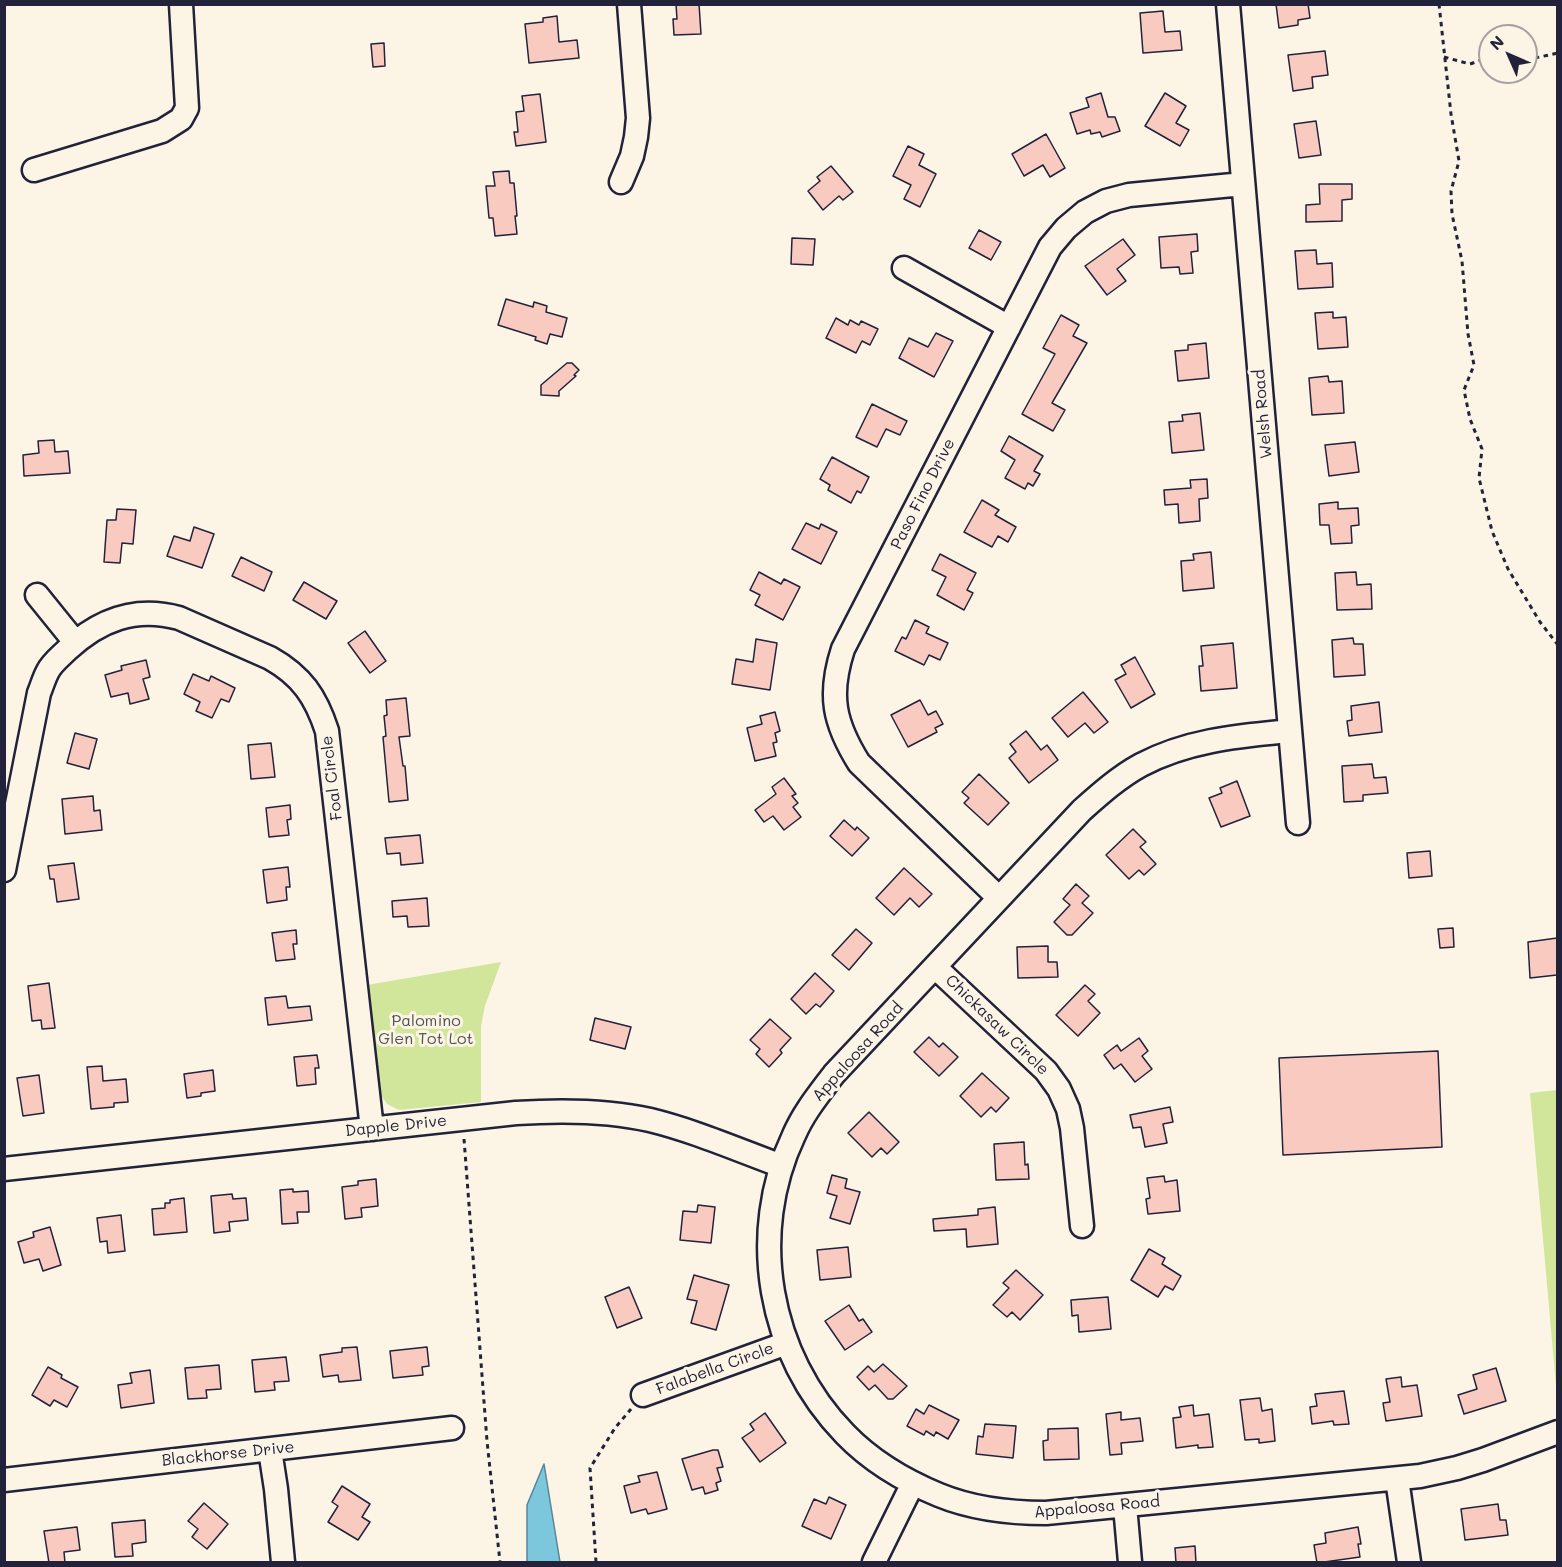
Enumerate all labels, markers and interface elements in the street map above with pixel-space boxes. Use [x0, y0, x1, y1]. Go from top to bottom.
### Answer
north arrow [1478, 24, 1538, 84]
text: N [1485, 31, 1508, 54]
street label: Welsh Road [1250, 368, 1276, 460]
street label: Paso Fino Drive [887, 435, 959, 553]
street label: Foal Circle [317, 735, 347, 821]
street label: Chickasaw Circle [941, 971, 1053, 1079]
street label: Appaloosa Road [809, 999, 907, 1105]
park label: Palomino Glen Tot Lot [378, 1011, 474, 1049]
street label: Dapple Drive [344, 1111, 448, 1141]
street label: Falabella Circle [654, 1339, 776, 1399]
street label: Blackhorse Drive [161, 1437, 295, 1471]
street label: Appaloosa Road [1033, 1492, 1161, 1522]

